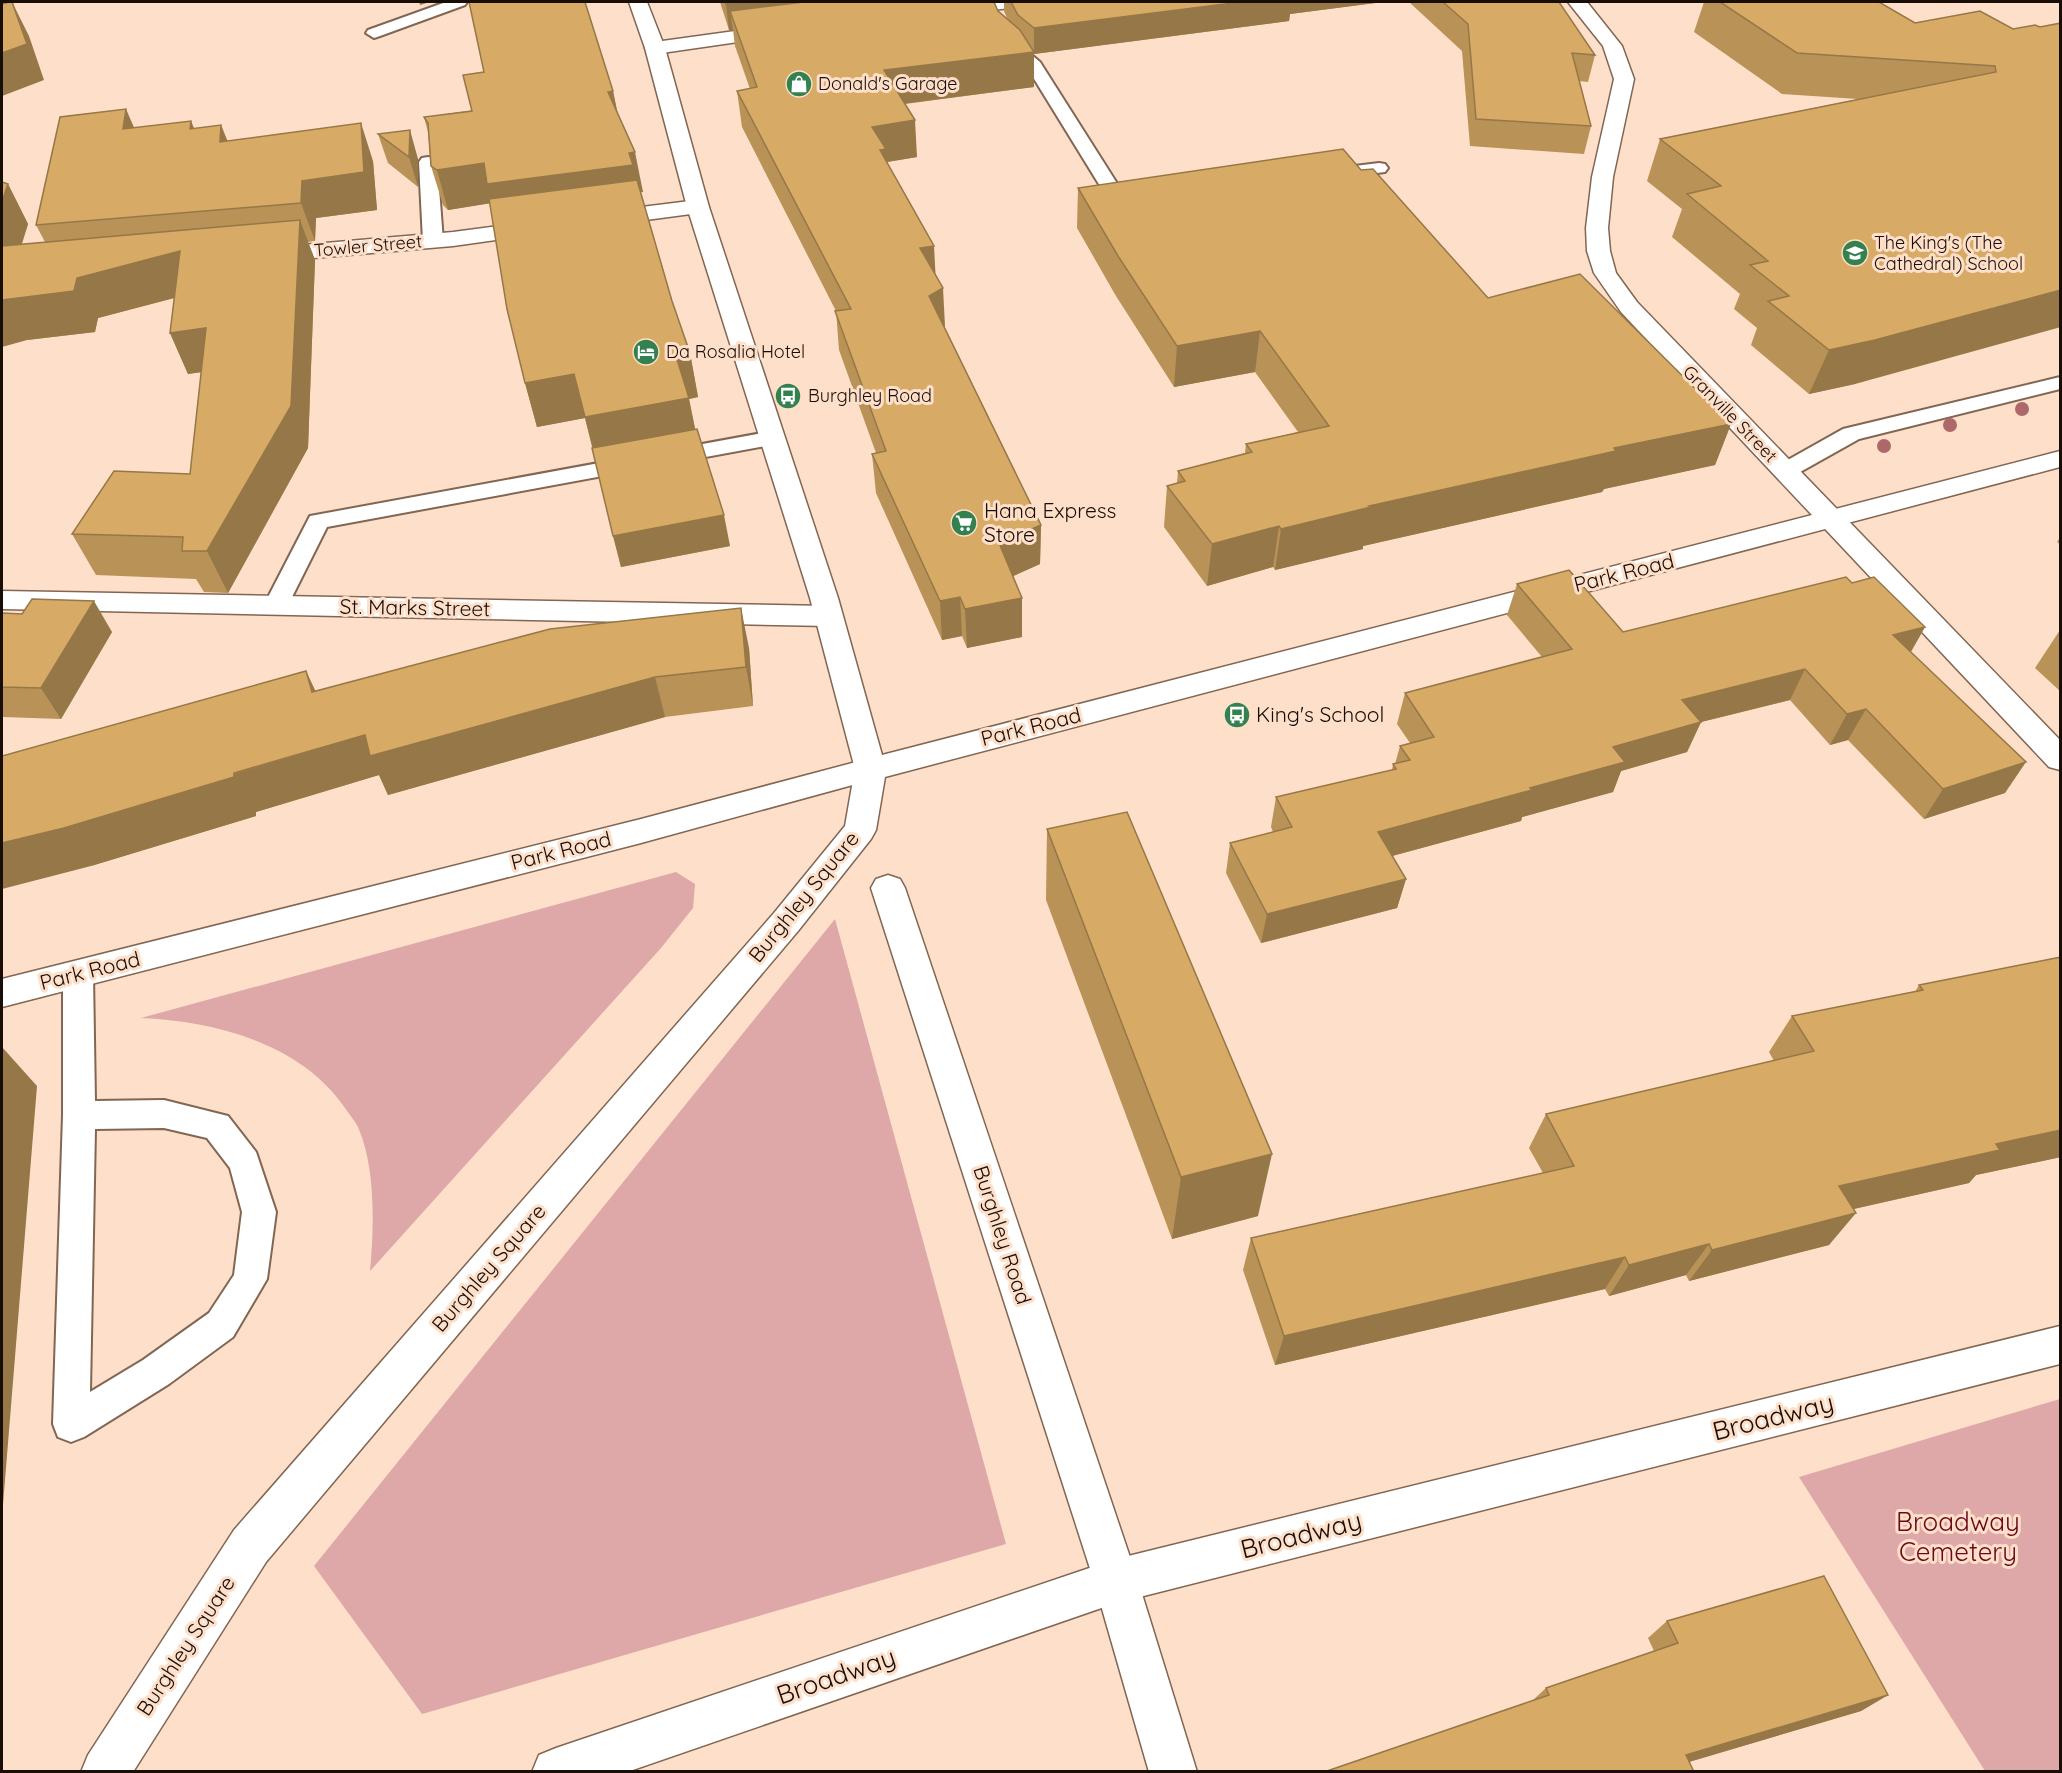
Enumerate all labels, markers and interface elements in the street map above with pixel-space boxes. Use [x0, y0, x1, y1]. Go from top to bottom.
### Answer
shop icon: Donald's Garage [784, 69, 814, 99]
place label: Donald's Garage [818, 72, 957, 95]
street label: Towler Street [313, 229, 423, 262]
place label: The King's (The Cathedral) School [1874, 231, 2023, 275]
school or university icon: The King's (The Cathedral) School [1840, 238, 1870, 268]
hotel icon: Da Rosalia Hotel [631, 337, 661, 367]
place label: Da Rosalia Hotel [666, 340, 805, 363]
street label: Granville Street [1678, 360, 1782, 467]
bus stop icon: Burghley Road [773, 381, 803, 411]
place label: Burghley Road [808, 384, 932, 407]
place label: Hana Express Store [984, 497, 1116, 547]
supermarket icon: Hana Express Store [949, 508, 979, 538]
street label: Park Road [1571, 547, 1677, 597]
street label: St. Marks Street [339, 593, 491, 621]
bus stop icon: King's School [1222, 700, 1252, 730]
street label: Park Road [978, 701, 1084, 751]
place label: King's School [1256, 701, 1384, 727]
street label: Park Road [508, 825, 614, 875]
street label: Burghley Square [742, 826, 864, 967]
street label: Park Road [37, 945, 143, 995]
street label: Burghley Road [968, 1162, 1038, 1307]
street label: Burghley Square [426, 1198, 551, 1337]
street label: Broadway [1709, 1386, 1837, 1447]
street label: Broadway [1237, 1504, 1365, 1565]
park label: Broadway Cemetery [1896, 1505, 2020, 1568]
street label: Burghley Square [130, 1571, 240, 1720]
street label: Broadway [772, 1640, 900, 1711]

